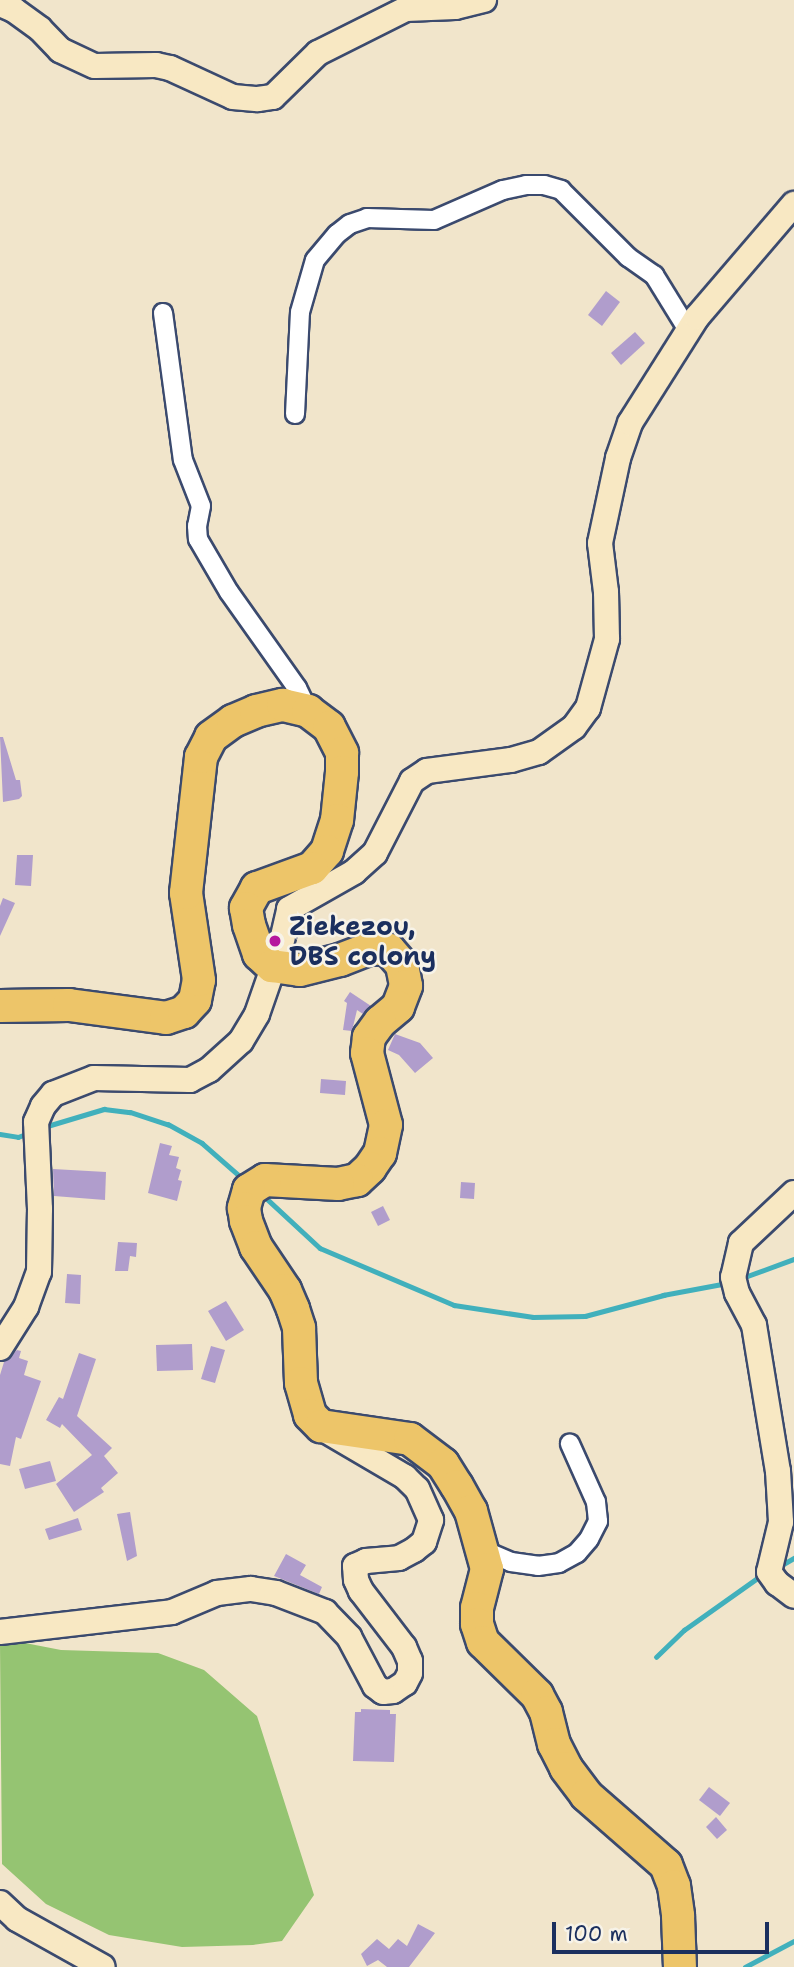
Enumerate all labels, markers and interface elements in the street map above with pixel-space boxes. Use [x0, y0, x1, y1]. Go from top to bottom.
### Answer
place label: Ziekezou, DBS colony [289, 910, 436, 972]
marker: Ziekezou, DBS colony [267, 933, 283, 949]
scale bar [556, 1908, 773, 1952]
text: 100 m [565, 1920, 628, 1948]

